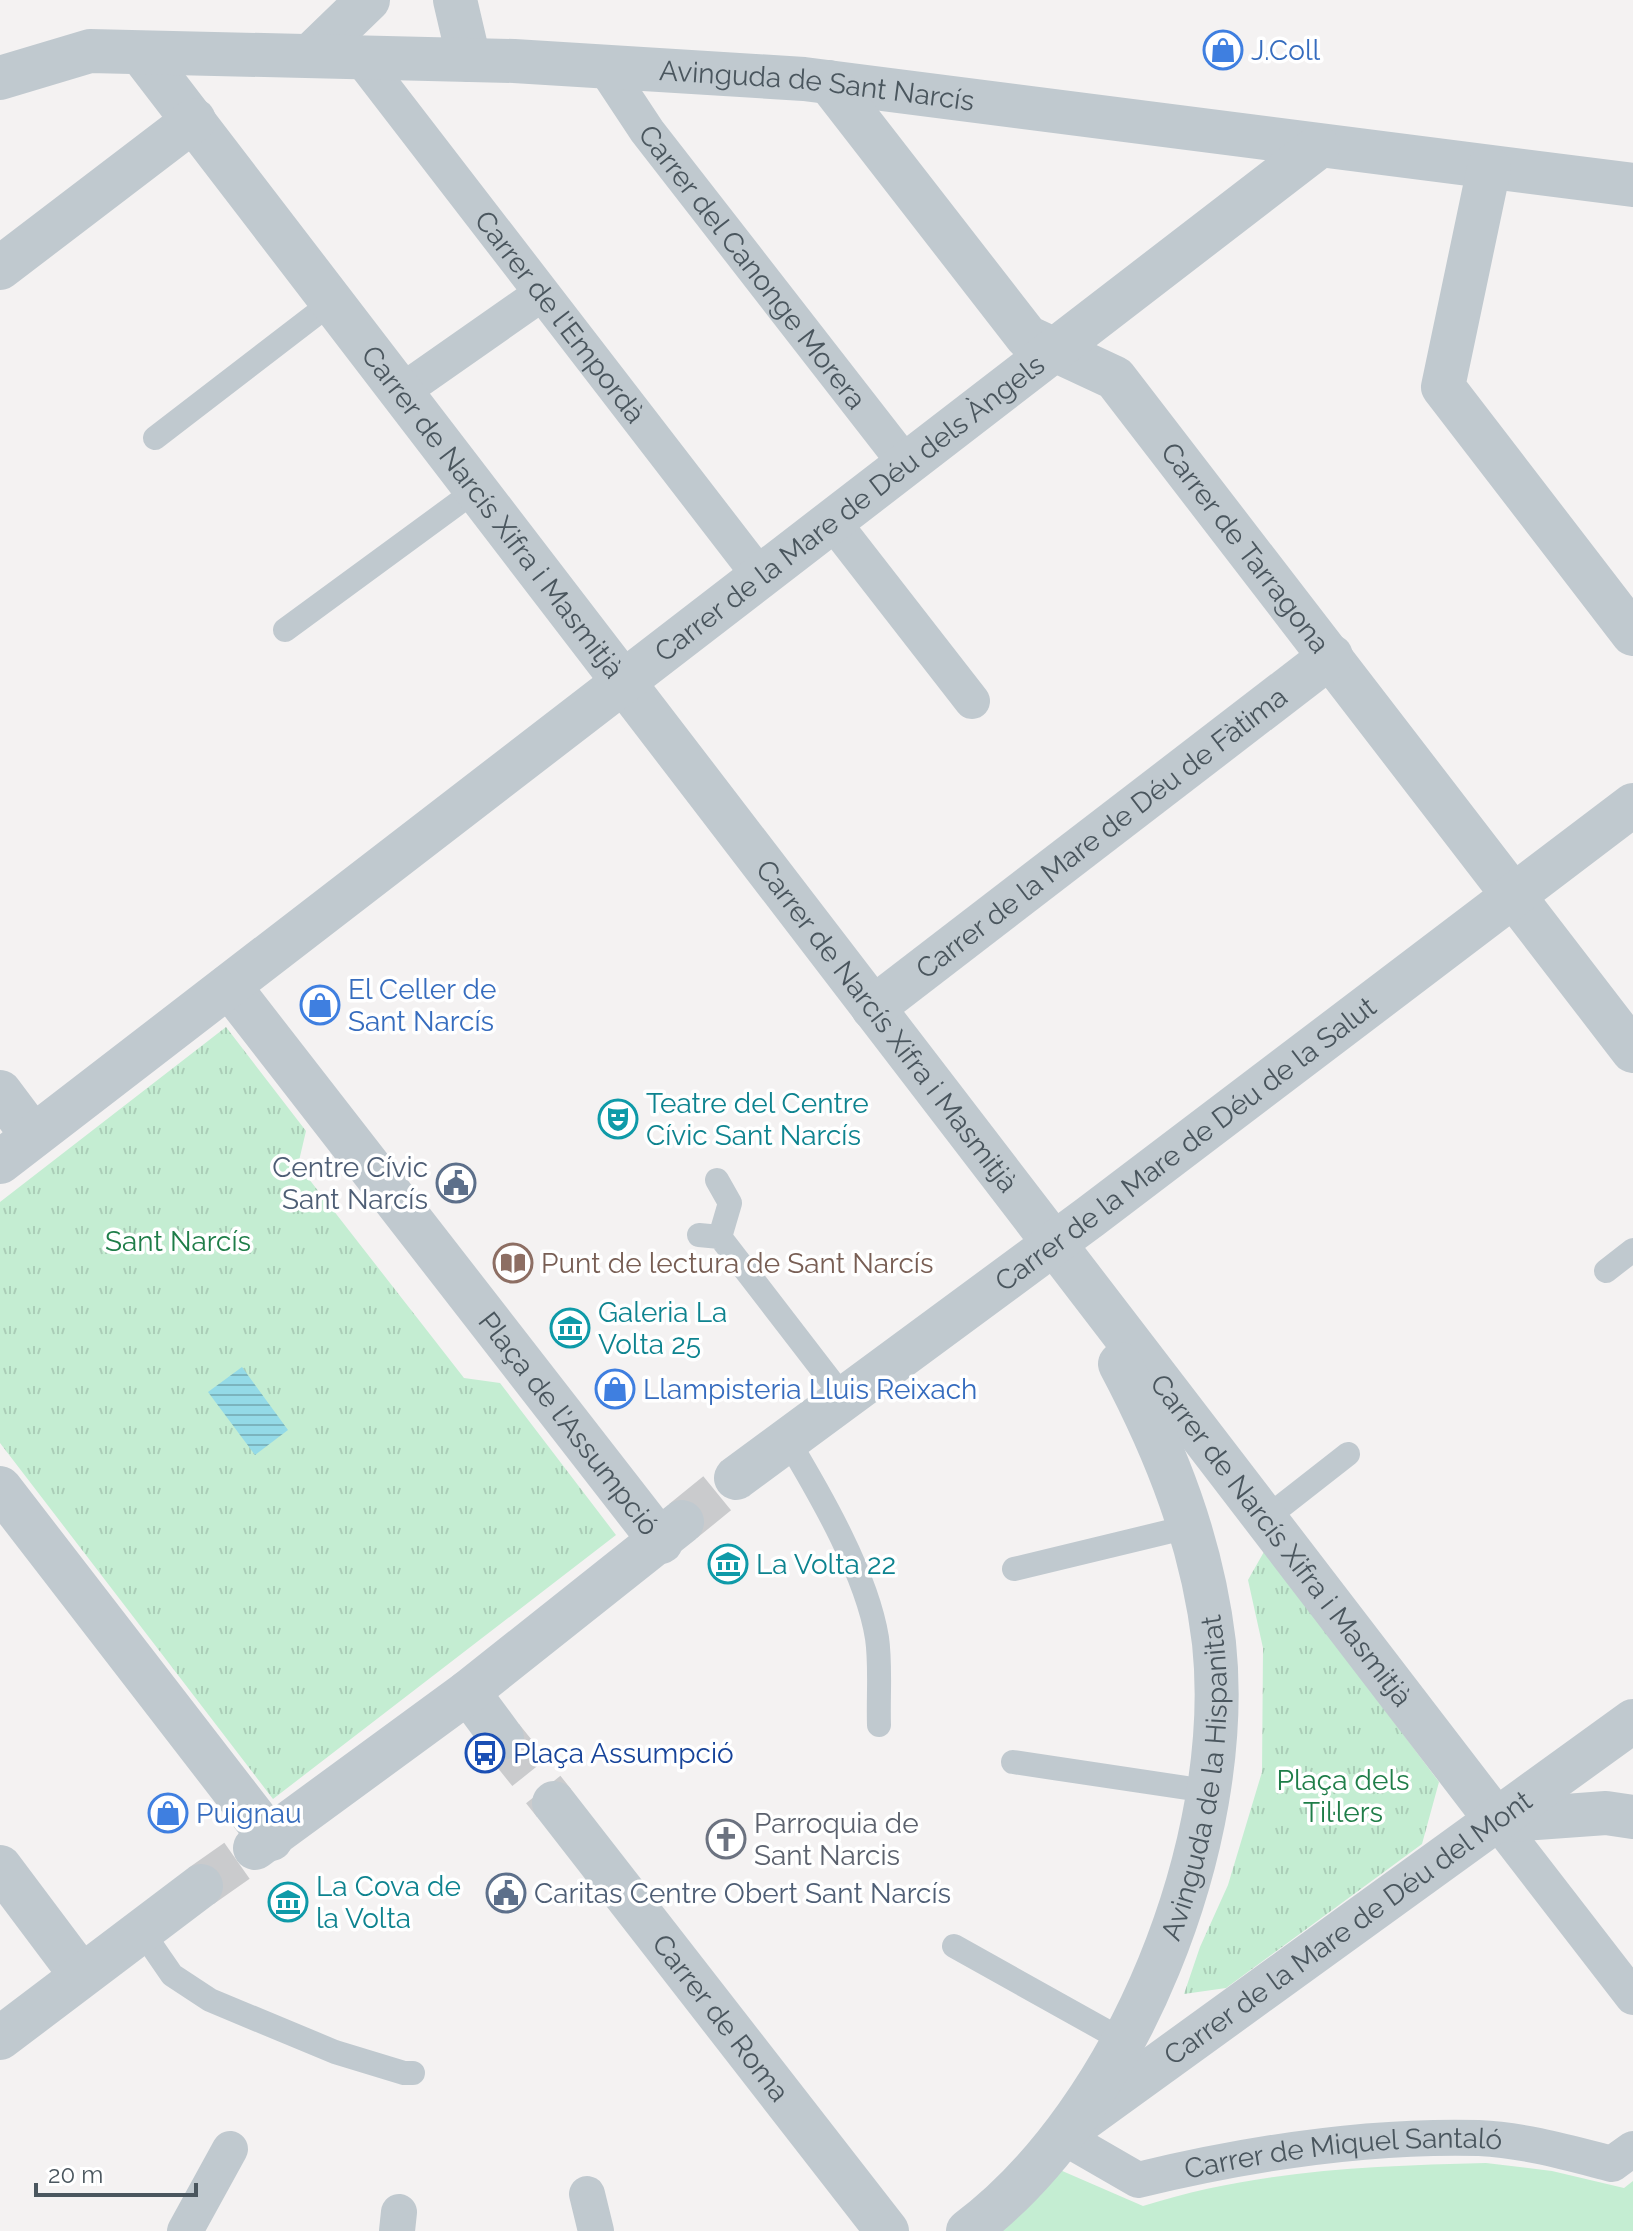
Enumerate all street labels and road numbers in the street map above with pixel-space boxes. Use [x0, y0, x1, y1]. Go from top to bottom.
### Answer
street label: Avinguda de Sant Narcís [658, 54, 976, 118]
street label: Carrer del Canonge Morera [632, 119, 873, 416]
street label: Carrer de l'Empordà [468, 204, 652, 430]
street label: Carrer de Narcís Xifra i Masmitjà [355, 339, 630, 685]
street label: Carrer de la Mare de Déu dels Àngels [648, 348, 1051, 669]
street label: Carrer de Tarragona [1154, 436, 1336, 660]
street label: Carrer de la Mare de Déu de Fàtima [910, 680, 1294, 986]
street label: Carrer de Narcís Xifra i Masmitjà [749, 853, 1025, 1199]
street label: Carrer de la Mare de Déu de la Salut [989, 990, 1383, 1298]
street label: Plaça de l'Assumpció [472, 1306, 665, 1542]
street label: Carrer de Narcís Xifra i Masmitjà [1143, 1368, 1419, 1713]
street label: Avinguda de la Hispanitat [1154, 1612, 1234, 1945]
street label: Carrer de la Mare de Déu del Mont [1158, 1784, 1539, 2072]
street label: Carrer de Roma [645, 1928, 796, 2108]
street label: Carrer de Miquel Santaló [1182, 2122, 1504, 2186]

